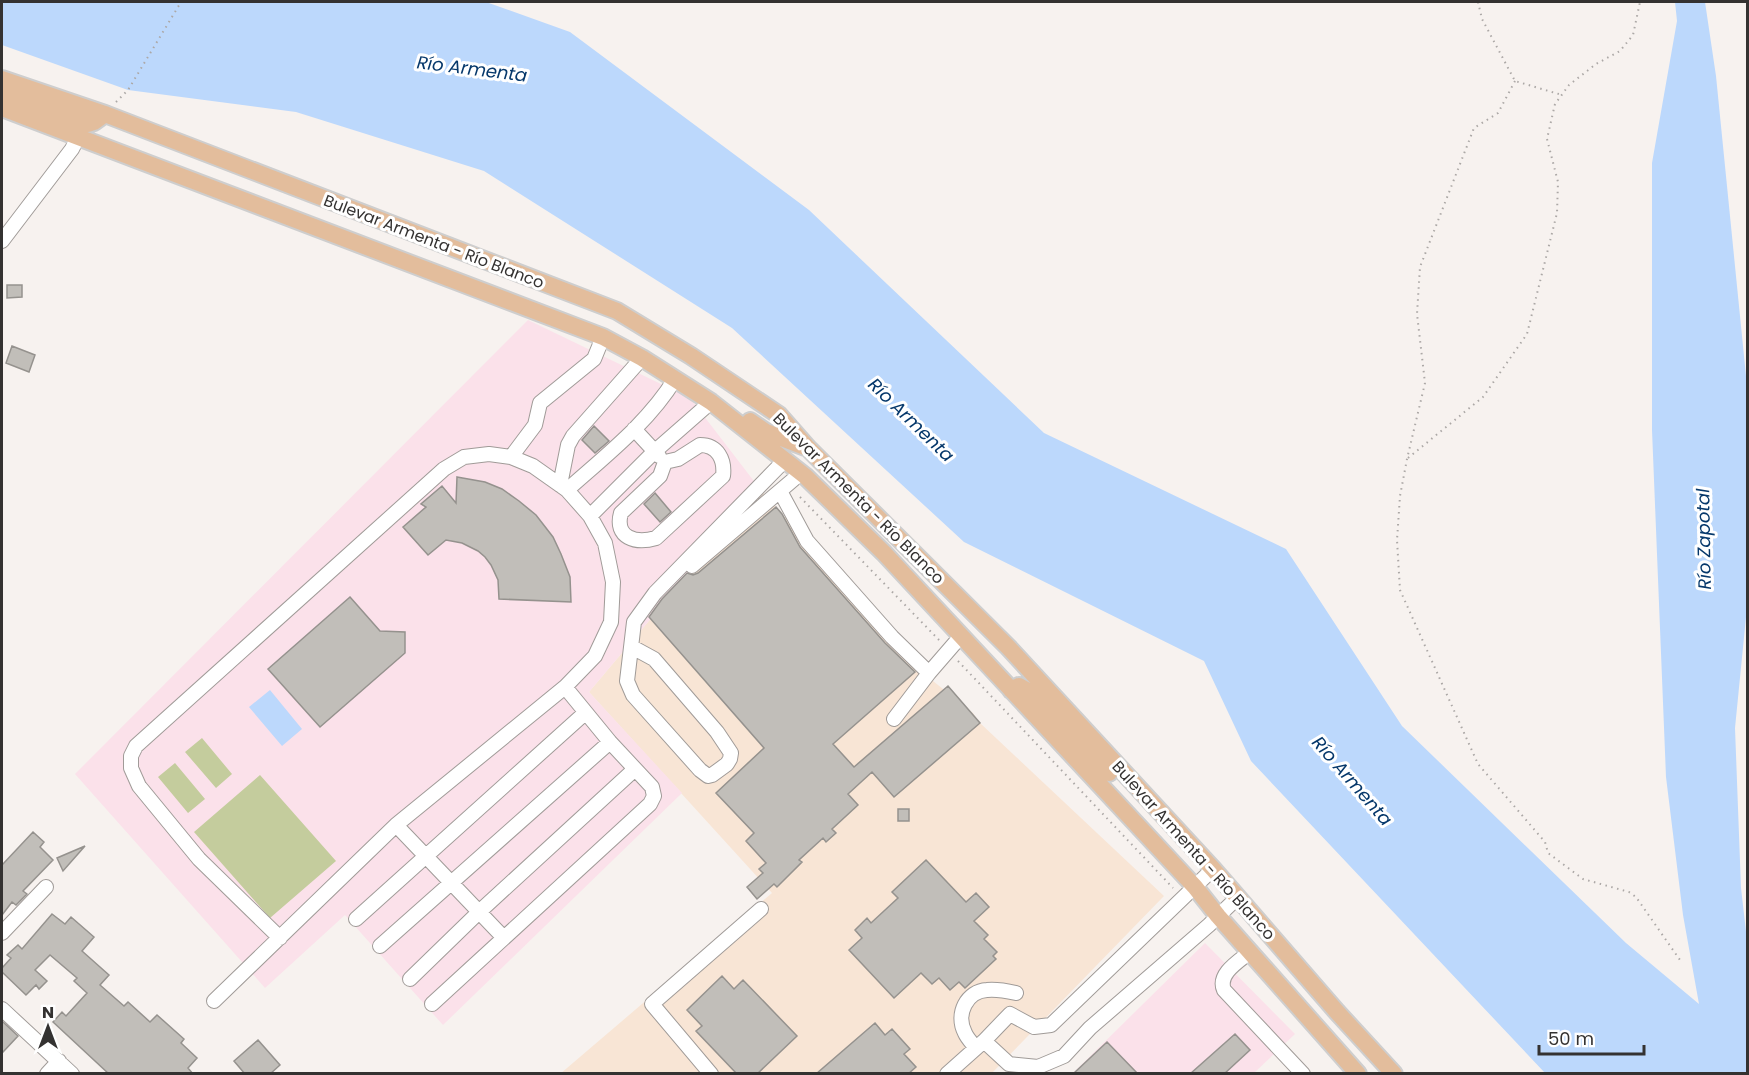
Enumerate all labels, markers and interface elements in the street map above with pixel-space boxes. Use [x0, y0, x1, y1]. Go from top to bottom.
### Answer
water label: Río Armenta [415, 49, 529, 88]
street label: Bulevar Armenta - Río Blanco [320, 189, 547, 294]
water label: Río Armenta [863, 372, 960, 467]
street label: Bulevar Armenta - Río Blanco [768, 407, 950, 589]
water label: Río Zapotal [1690, 488, 1717, 590]
water label: Río Armenta [1307, 731, 1398, 831]
street label: Bulevar Armenta - Río Blanco [1107, 756, 1281, 945]
north arrow [18, 997, 78, 1057]
text: N [42, 1001, 54, 1024]
scale bar [1539, 1018, 1644, 1056]
text: 50 m [1548, 1026, 1594, 1051]

